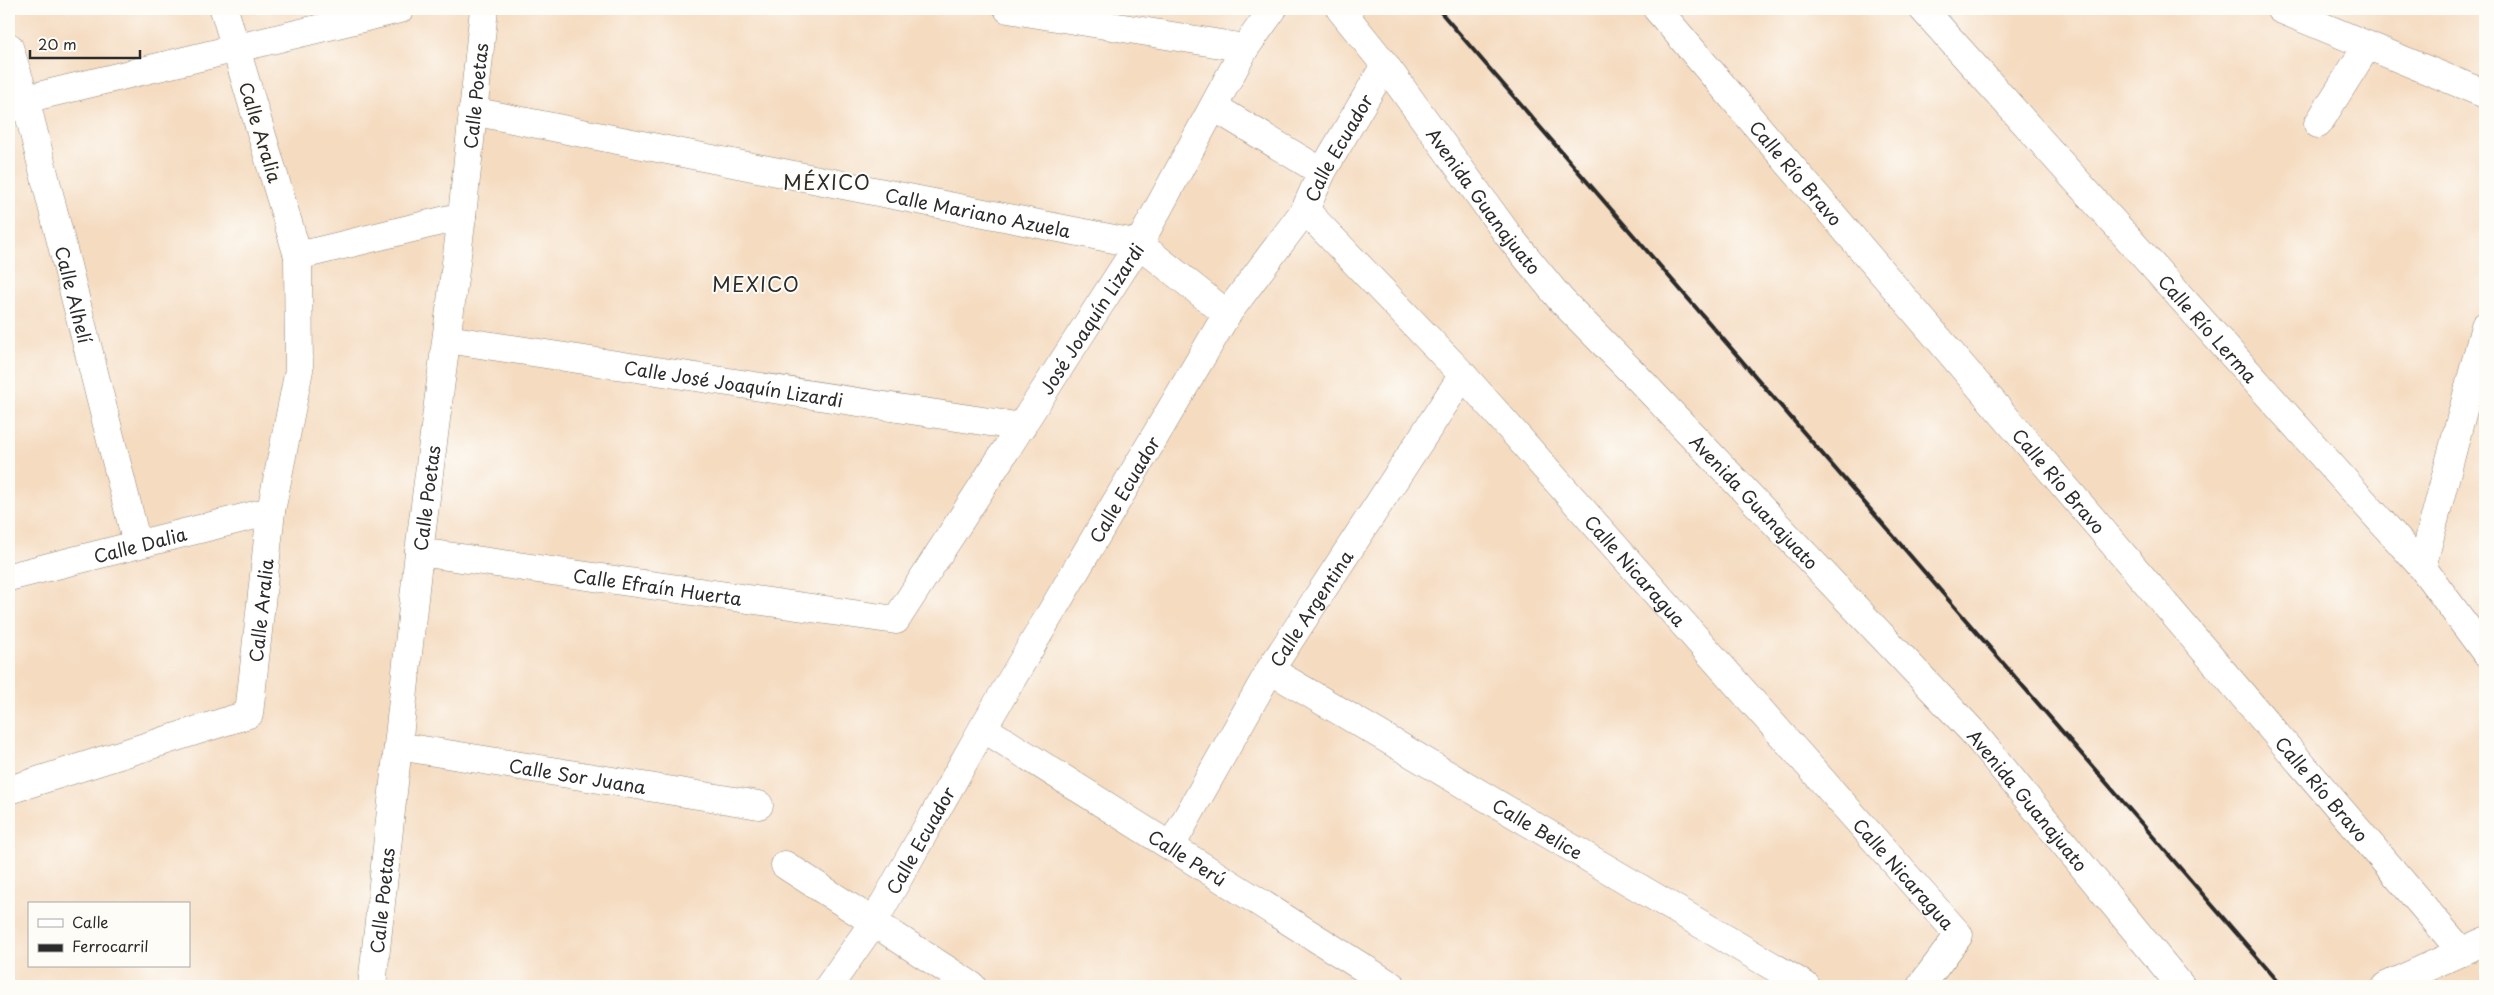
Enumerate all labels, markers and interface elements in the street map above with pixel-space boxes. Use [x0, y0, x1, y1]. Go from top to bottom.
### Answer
scale bar [30, 28, 140, 60]
text: 20 m [38, 32, 77, 55]
street label: Calle Poetas [456, 42, 494, 150]
street label: Calle Aralia [233, 78, 289, 186]
street label: Calle Ecuador [1297, 88, 1379, 206]
street label: Calle Río Bravo [1744, 114, 1849, 231]
street label: Avenida Guanajuato [1421, 122, 1548, 280]
district label: MÉXICO [783, 167, 871, 197]
street label: Calle Mariano Azuela [883, 180, 1074, 244]
street label: José Joaquín Lizardi [1032, 237, 1150, 399]
street label: Calle Alhelí [49, 243, 100, 346]
street label: Calle Río Lerma [2153, 268, 2265, 389]
district label: MEXICO [712, 269, 800, 299]
street label: Calle José Joaquín Lizardi [622, 353, 845, 413]
street label: Calle Río Bravo [2007, 422, 2112, 539]
street label: Avenida Guanajuato [1684, 428, 1825, 575]
street label: Calle Ecuador [1082, 430, 1166, 548]
street label: Calle Poetas [406, 444, 446, 552]
street label: Calle Nicaragua [1579, 508, 1693, 632]
street label: Calle Dalia [90, 519, 189, 569]
street label: Calle Argentina [1262, 544, 1359, 672]
street label: Calle Aralia [241, 557, 279, 664]
street label: Calle Efraín Huerta [571, 561, 744, 611]
street label: Avenida Guanajuato [1962, 723, 2095, 877]
street label: Calle Río Bravo [2270, 730, 2375, 847]
street label: Calle Sor Juana [507, 751, 649, 800]
street label: Calle Ecuador [879, 781, 961, 899]
street label: Calle Belice [1488, 791, 1588, 865]
street label: Calle Nicaragua [1847, 811, 1962, 936]
street label: Calle Perú [1143, 822, 1232, 892]
street label: Calle Poetas [362, 846, 400, 955]
legend [28, 902, 190, 968]
text: Calle [72, 910, 109, 933]
text: Ferrocarril [72, 934, 149, 957]

